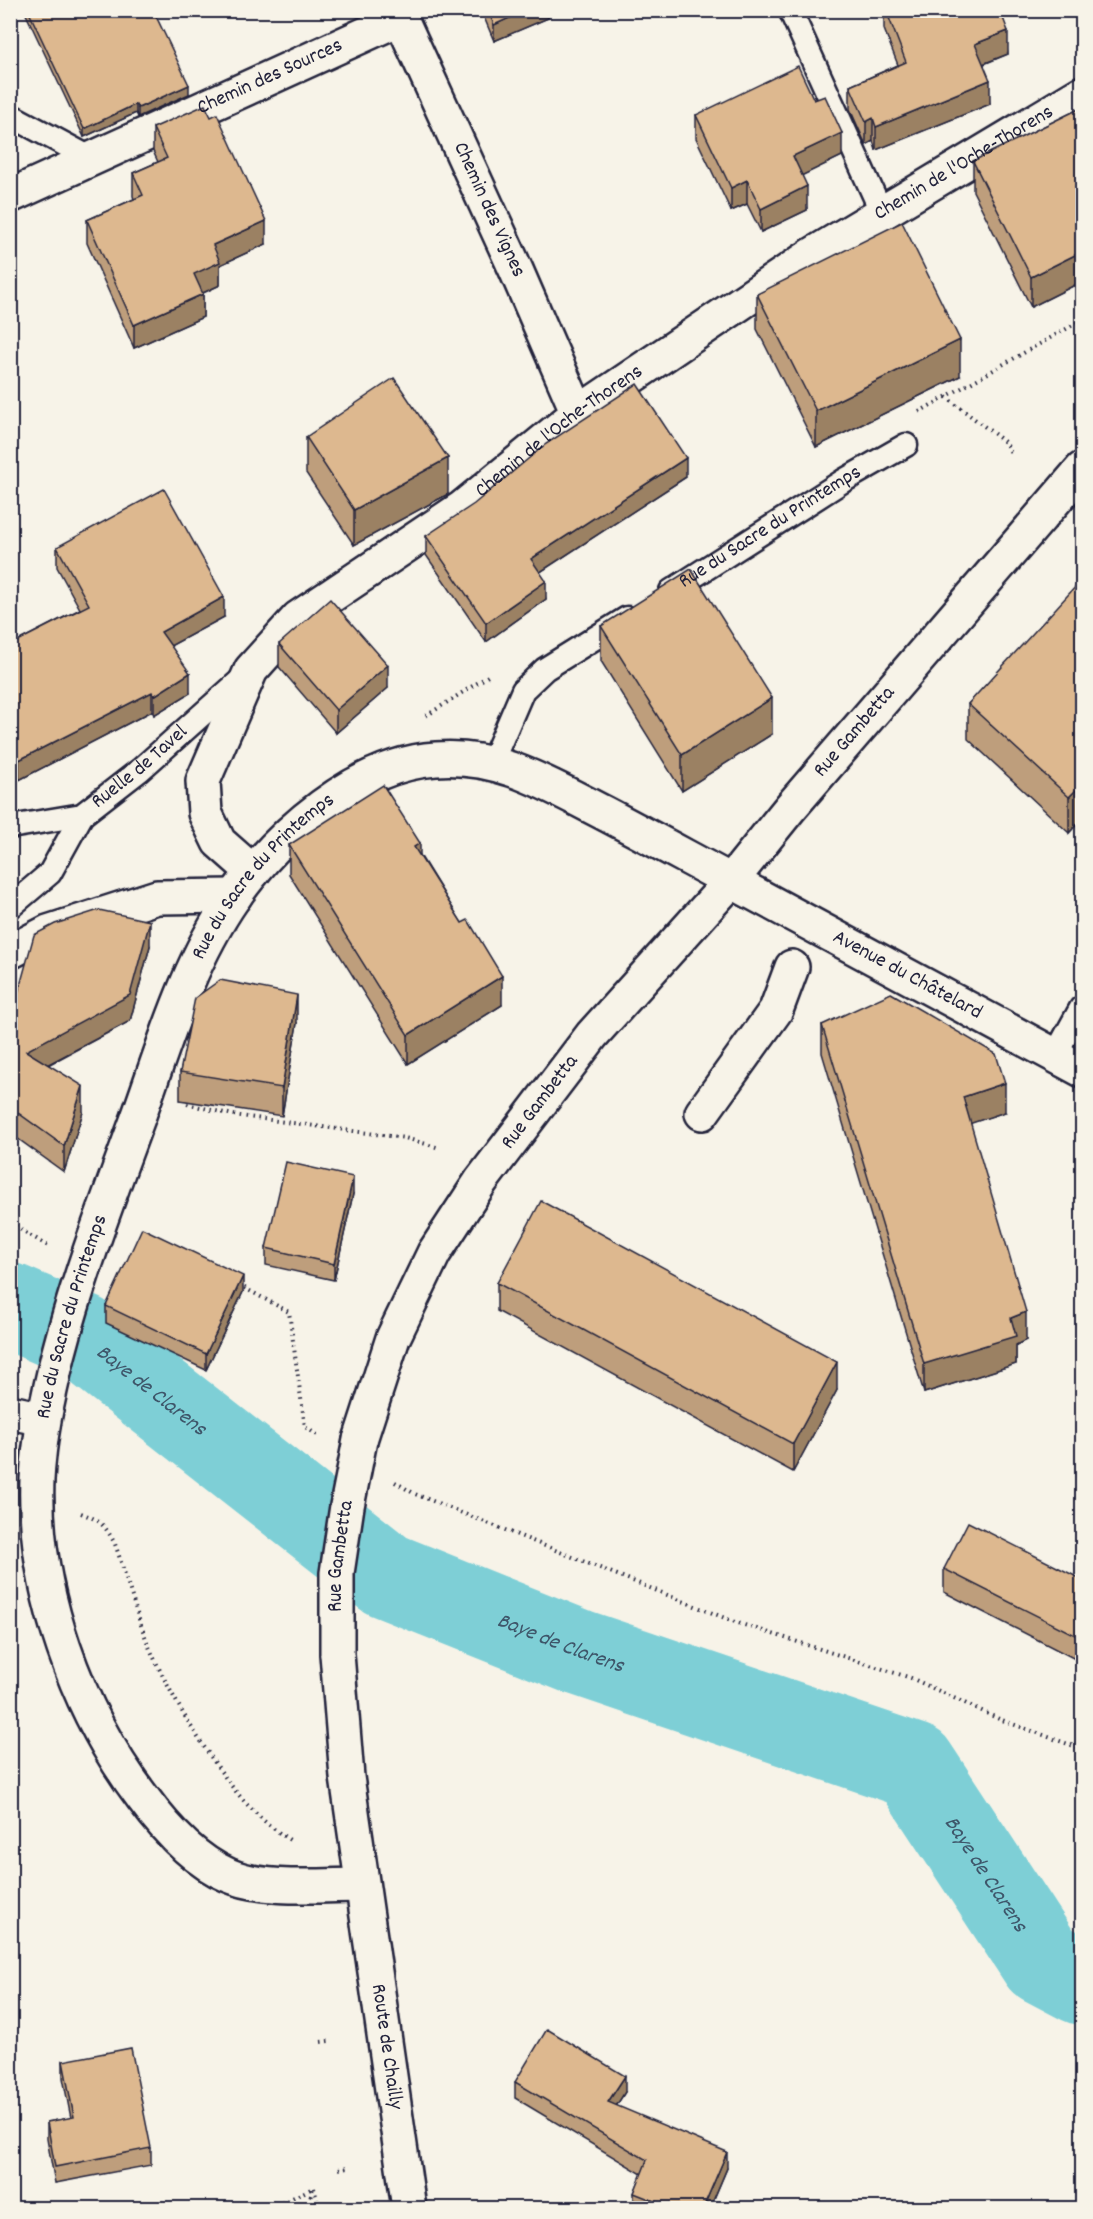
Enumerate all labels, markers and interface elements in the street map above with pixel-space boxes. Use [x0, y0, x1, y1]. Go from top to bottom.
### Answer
street label: Chemin des Sources [193, 31, 348, 124]
street label: Chemin de l'Oche-Thorens [869, 98, 1060, 229]
street label: Chemin des Vignes [445, 138, 533, 282]
street label: Chemin de l'Oche-Thorens [469, 358, 650, 506]
street label: Rue du Sacre du Printemps [673, 458, 867, 597]
street label: Rue Gambetta [807, 679, 904, 785]
street label: Ruelle de Tavel [86, 718, 195, 817]
street label: Rue du Sacre du Printemps [185, 786, 341, 965]
street label: Avenue du Châtelard [827, 923, 987, 1028]
street label: Rue Gambetta [495, 1048, 587, 1156]
street label: Rue du Sacre du Printemps [30, 1211, 116, 1421]
water label: Baye de Clarens [89, 1338, 214, 1445]
street label: Rue Gambetta [322, 1497, 363, 1612]
water label: Baye de Clarens [492, 1606, 628, 1682]
water label: Baye de Clarens [936, 1810, 1035, 1939]
street label: Route de Chailly [362, 1982, 410, 2112]

